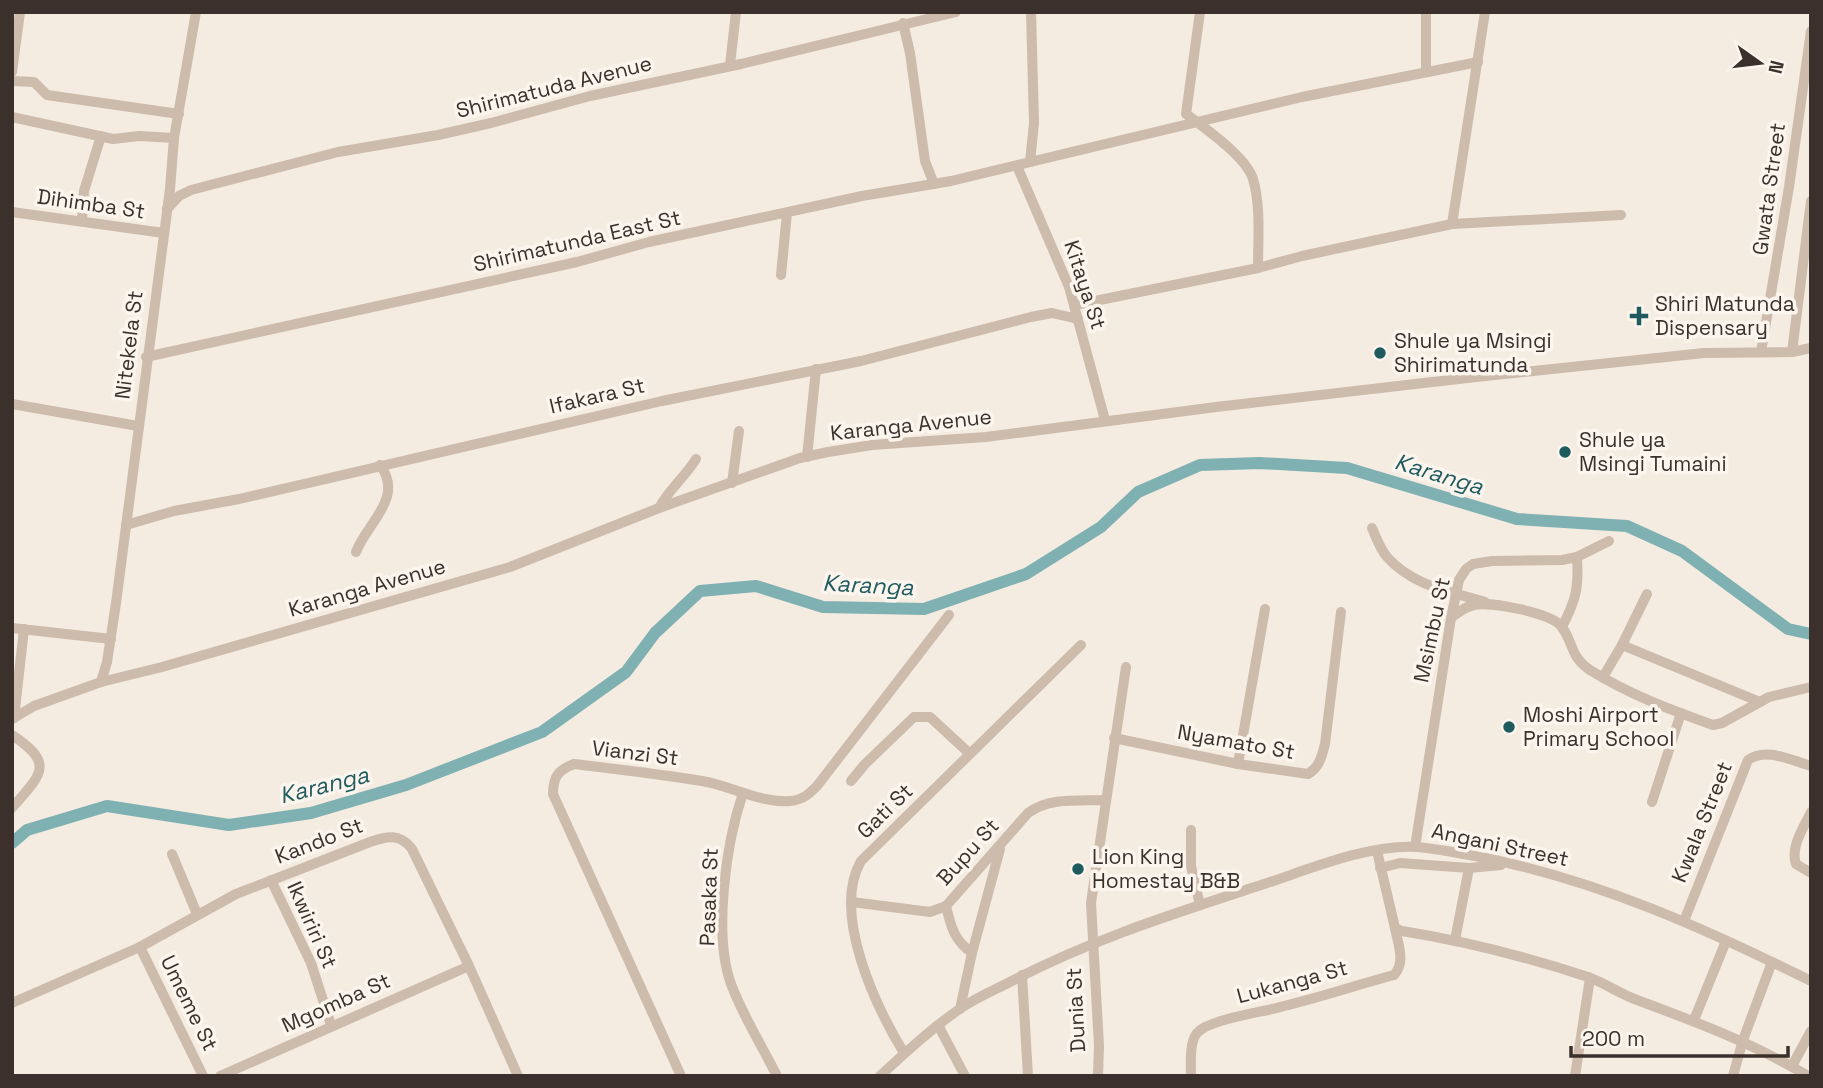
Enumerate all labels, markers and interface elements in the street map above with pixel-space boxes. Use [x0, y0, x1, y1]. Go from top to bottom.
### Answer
north arrow [1725, 28, 1795, 98]
street label: Shirimatuda Avenue [453, 49, 655, 124]
text: N [1762, 58, 1790, 76]
street label: Gwata Street [1746, 121, 1791, 257]
street label: Dihimba St [35, 183, 147, 224]
street label: Shirimatunda East St [471, 204, 683, 278]
street label: Kitaya St [1058, 237, 1113, 333]
street label: Nitekela St [108, 289, 149, 401]
place label: Shiri Matunda Dispensary [1655, 290, 1795, 341]
marker: Shiri Matunda Dispensary [1629, 306, 1649, 326]
place label: Shule ya Msingi Shirimatunda [1394, 327, 1552, 378]
marker: Shule ya Msingi Shirimatunda [1372, 345, 1388, 361]
street label: Ifakara St [547, 371, 647, 420]
street label: Karanga Avenue [829, 403, 993, 446]
place label: Shule ya Msingi Tumaini [1579, 426, 1727, 477]
marker: Shule ya Msingi Tumaini [1557, 444, 1573, 460]
water label: Karanga [1391, 446, 1488, 502]
street label: Karanga Avenue [285, 552, 449, 623]
water label: Karanga [822, 568, 915, 602]
street label: Msimbu St [1407, 575, 1456, 685]
place label: Moshi Airport Primary School [1523, 701, 1674, 752]
street label: Nyamato St [1175, 718, 1297, 765]
marker: Moshi Airport Primary School [1501, 719, 1517, 735]
street label: Vianzi St [590, 734, 680, 771]
street label: Kwala Street [1665, 757, 1738, 886]
water label: Karanga [276, 759, 372, 811]
street label: Gati St [851, 777, 918, 844]
street label: Kando St [271, 811, 367, 870]
street label: Bupu St [930, 813, 1005, 891]
street label: Angani Street [1429, 817, 1571, 872]
place label: Lion King Homestay B&B [1092, 843, 1240, 894]
street label: Pasaka St [693, 847, 724, 947]
marker: Lion King Homestay B&B [1070, 861, 1086, 877]
street label: Ikwiriri St [281, 877, 344, 973]
street label: Umeme St [155, 951, 224, 1055]
street label: Lukanga St [1233, 954, 1350, 1009]
street label: Mgomba St [277, 967, 394, 1039]
street label: Dunia St [1060, 967, 1091, 1053]
scale bar [1571, 1014, 1788, 1058]
text: 200 m [1582, 1025, 1645, 1052]

